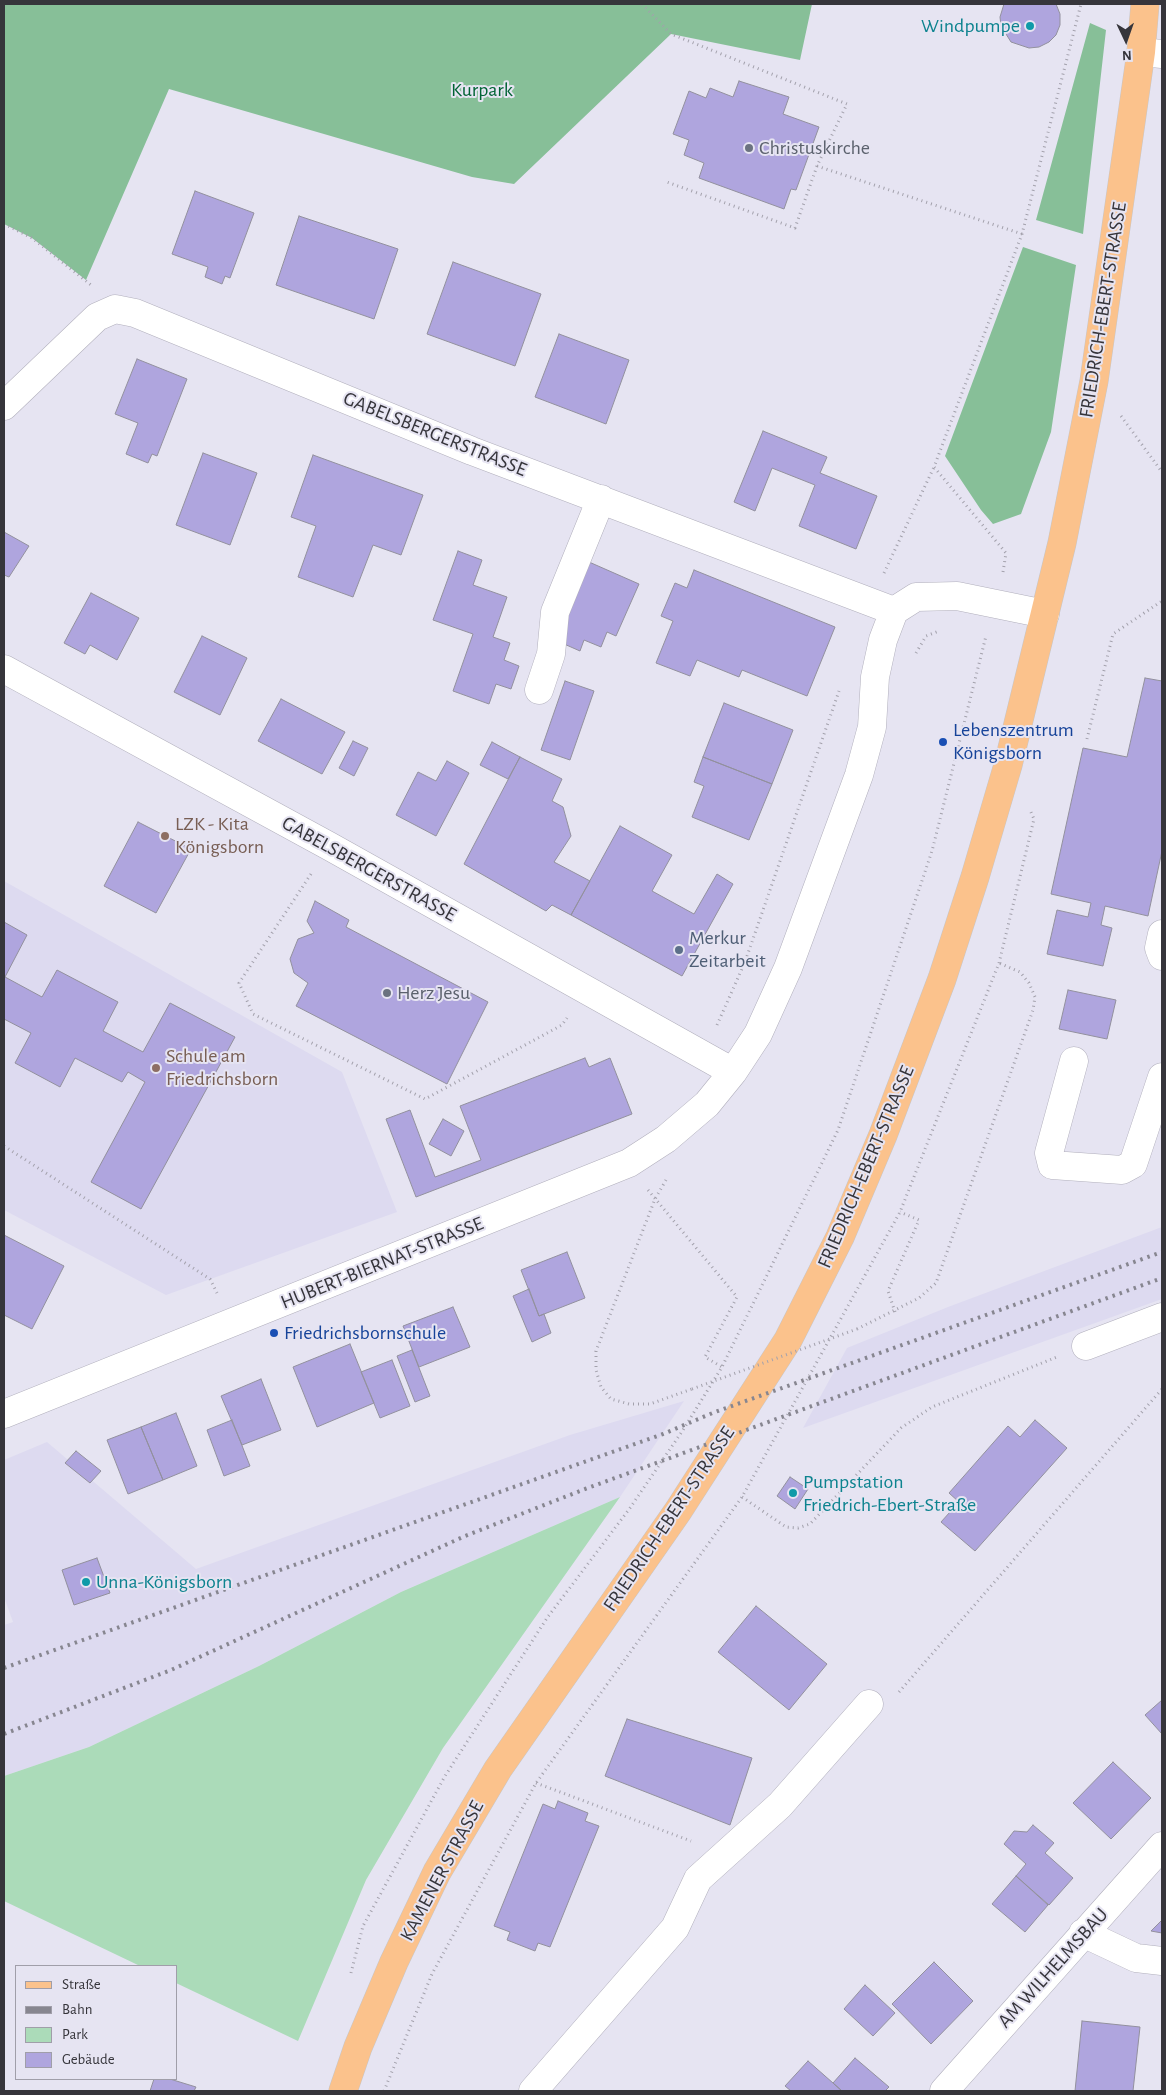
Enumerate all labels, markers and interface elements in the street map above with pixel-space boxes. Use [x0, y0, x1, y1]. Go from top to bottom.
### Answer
place label: Windpumpe [921, 14, 1020, 38]
north arrow [1101, 15, 1151, 65]
marker: Windpumpe [1024, 20, 1036, 32]
text: N [1122, 48, 1132, 62]
park label: Kurpark [451, 78, 513, 102]
place label: Christuskirche [759, 136, 870, 160]
marker: Christuskirche [743, 142, 755, 154]
street label: FRIEDRICH-EBERT-STRASSE [1074, 201, 1132, 419]
street label: GABELSBERGERSTRASSE [340, 386, 530, 482]
place label: Lebenszentrum Königsborn [953, 718, 1074, 765]
marker: Lebenszentrum Königsborn [937, 736, 949, 748]
street label: GABELSBERGERSTRASSE [278, 811, 460, 927]
place label: LZK - Kita Königsborn [175, 812, 264, 859]
marker: LZK - Kita Königsborn [159, 830, 171, 842]
place label: Merkur Zeitarbeit [689, 926, 766, 973]
marker: Merkur Zeitarbeit [673, 944, 685, 956]
place label: Herz Jesu [397, 981, 470, 1005]
marker: Herz Jesu [381, 987, 393, 999]
place label: Schule am Friedrichsborn [166, 1044, 278, 1091]
marker: Schule am Friedrichsborn [150, 1062, 162, 1074]
street label: FRIEDRICH-EBERT-STRASSE [812, 1062, 920, 1272]
street label: HUBERT-BIERNAT-STRASSE [277, 1211, 487, 1315]
place label: Friedrichsbornschule [284, 1321, 446, 1345]
marker: Friedrichsbornschule [268, 1327, 280, 1339]
street label: FRIEDRICH-EBERT-STRASSE [598, 1422, 740, 1616]
place label: Pumpstation Friedrich-Ebert-Straße [803, 1470, 976, 1517]
marker: Pumpstation Friedrich-Ebert-Straße [787, 1487, 799, 1499]
place label: Unna-Königsborn [96, 1570, 232, 1594]
marker: Unna-Königsborn [80, 1576, 92, 1588]
street label: KAMENER STRASSE [395, 1797, 489, 1945]
street label: AM WILHELMSBAU [993, 1903, 1113, 2033]
legend [15, 1965, 178, 2080]
text: Straße [62, 1977, 101, 1992]
text: Bahn [62, 2002, 92, 2017]
text: Park [62, 2027, 88, 2042]
text: Gebäude [62, 2052, 115, 2067]

